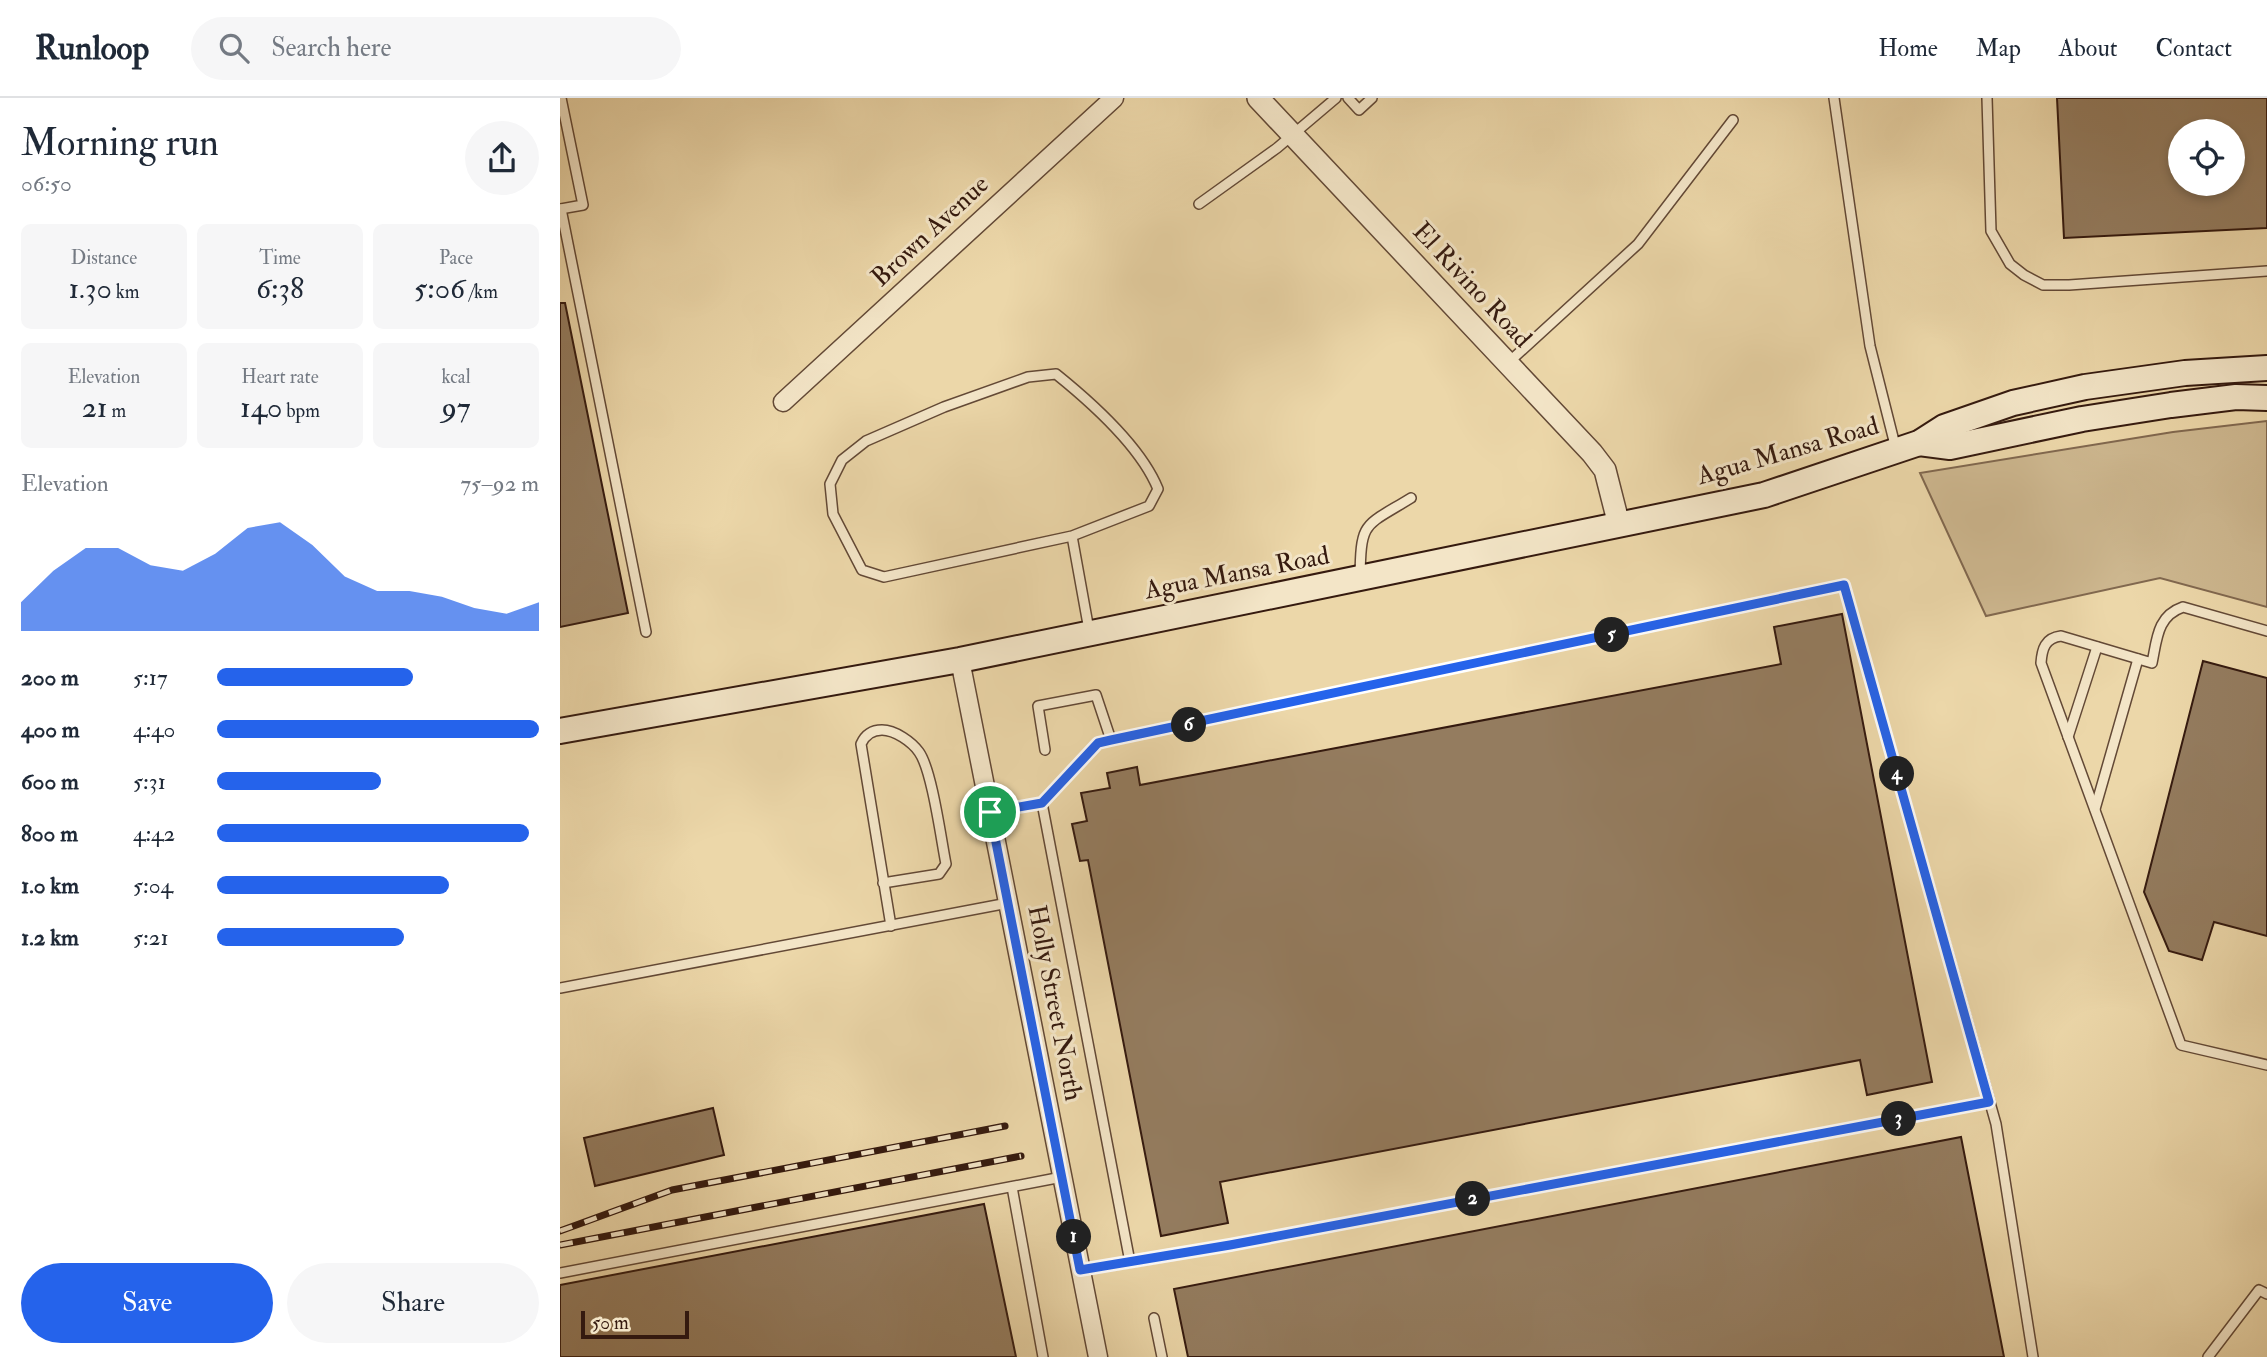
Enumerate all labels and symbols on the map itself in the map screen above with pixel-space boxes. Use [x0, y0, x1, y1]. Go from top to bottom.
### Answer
street label: Brown Avenue [865, 168, 996, 294]
street label: El Rivino Road [1406, 216, 1538, 355]
street label: Agua Mansa Road [1692, 410, 1883, 493]
street label: Agua Mansa Road [1141, 539, 1332, 607]
pin: 5 [1594, 618, 1630, 652]
pin: 6 [1172, 708, 1206, 742]
pin: 4 [1880, 756, 1914, 792]
pin [960, 782, 1020, 842]
street label: Holly Street North [1020, 902, 1090, 1104]
pin: 3 [1882, 1102, 1916, 1136]
pin: 2 [1455, 1182, 1490, 1216]
pin: 1 [1056, 1220, 1092, 1254]
scale bar [581, 1308, 690, 1340]

